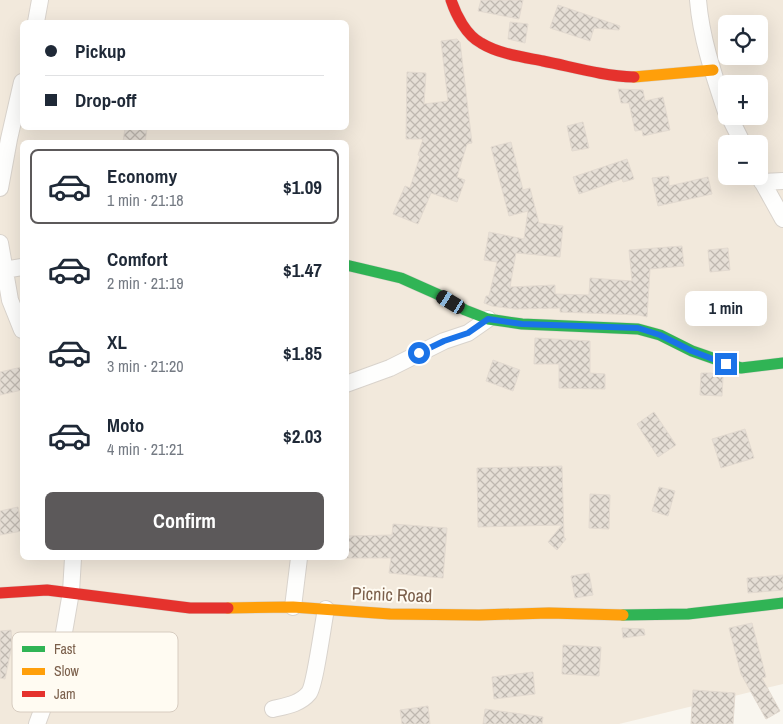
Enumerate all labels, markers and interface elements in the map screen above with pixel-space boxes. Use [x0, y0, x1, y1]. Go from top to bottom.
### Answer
map controls [718, 15, 768, 185]
button: locate [718, 15, 768, 65]
text: Pickup [75, 38, 126, 64]
button: + [718, 75, 768, 125]
text: Drop-off [75, 87, 136, 113]
button: − [718, 135, 768, 185]
text: Economy [107, 163, 177, 189]
icon: car [47, 164, 92, 209]
text: $1.09 [283, 174, 322, 200]
text: 1 min · 21:18 [107, 189, 184, 211]
text: Comfort [107, 246, 168, 272]
icon: car [47, 247, 92, 292]
text: $1.47 [283, 257, 322, 283]
text: 2 min · 21:19 [107, 272, 184, 294]
car [434, 288, 467, 316]
callout: 1 min [685, 292, 767, 326]
text: 1 min [709, 297, 743, 319]
text: XL [107, 329, 127, 355]
icon: car [47, 330, 92, 375]
text: $1.85 [283, 340, 322, 366]
route start [408, 342, 430, 364]
route end [715, 353, 737, 375]
text: 3 min · 21:20 [107, 355, 184, 377]
text: Moto [107, 412, 144, 438]
icon: car [47, 413, 92, 458]
text: $2.03 [283, 423, 322, 449]
text: 4 min · 21:21 [107, 438, 184, 460]
button: Confirm [45, 492, 324, 550]
street label: Picnic Road [351, 581, 433, 608]
legend [12, 632, 178, 712]
text: Fast [54, 640, 76, 658]
text: Slow [54, 662, 80, 680]
text: Jam [54, 685, 76, 703]

